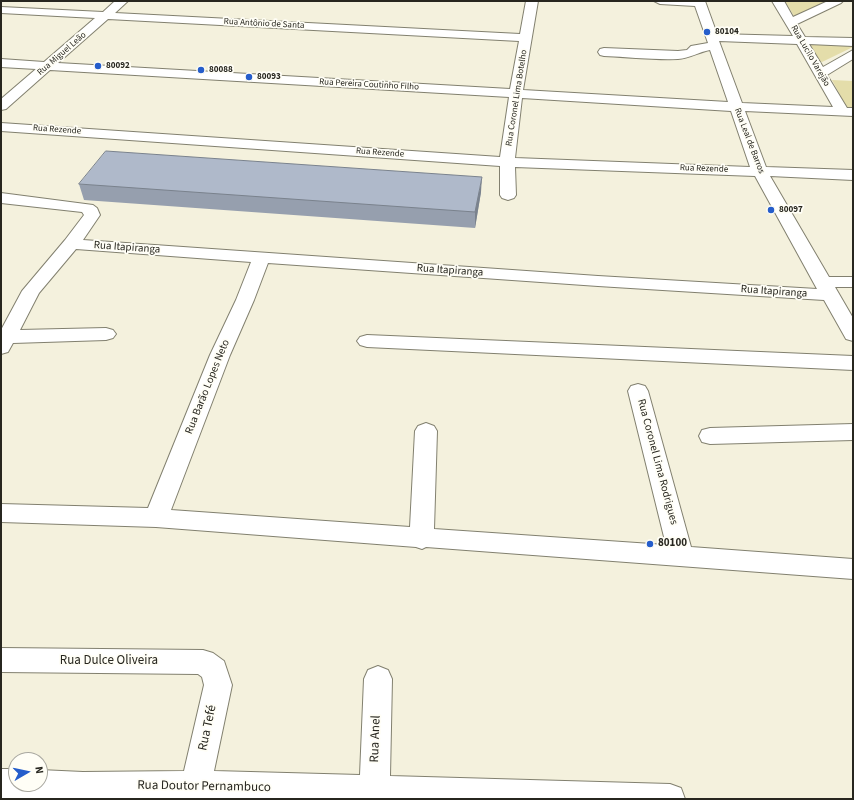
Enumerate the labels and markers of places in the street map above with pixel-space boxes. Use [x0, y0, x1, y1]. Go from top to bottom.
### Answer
marker: 80104 [702, 27, 712, 37]
place label: 80104 [715, 27, 739, 37]
marker: 80092 [93, 61, 103, 71]
place label: 80092 [106, 61, 130, 71]
marker: 80088 [196, 65, 206, 75]
place label: 80088 [209, 65, 233, 75]
marker: 80093 [244, 72, 254, 82]
place label: 80093 [257, 72, 281, 82]
marker: 80097 [766, 205, 776, 215]
place label: 80097 [779, 205, 803, 215]
place label: 80100 [658, 537, 687, 551]
marker: 80100 [645, 539, 655, 549]

